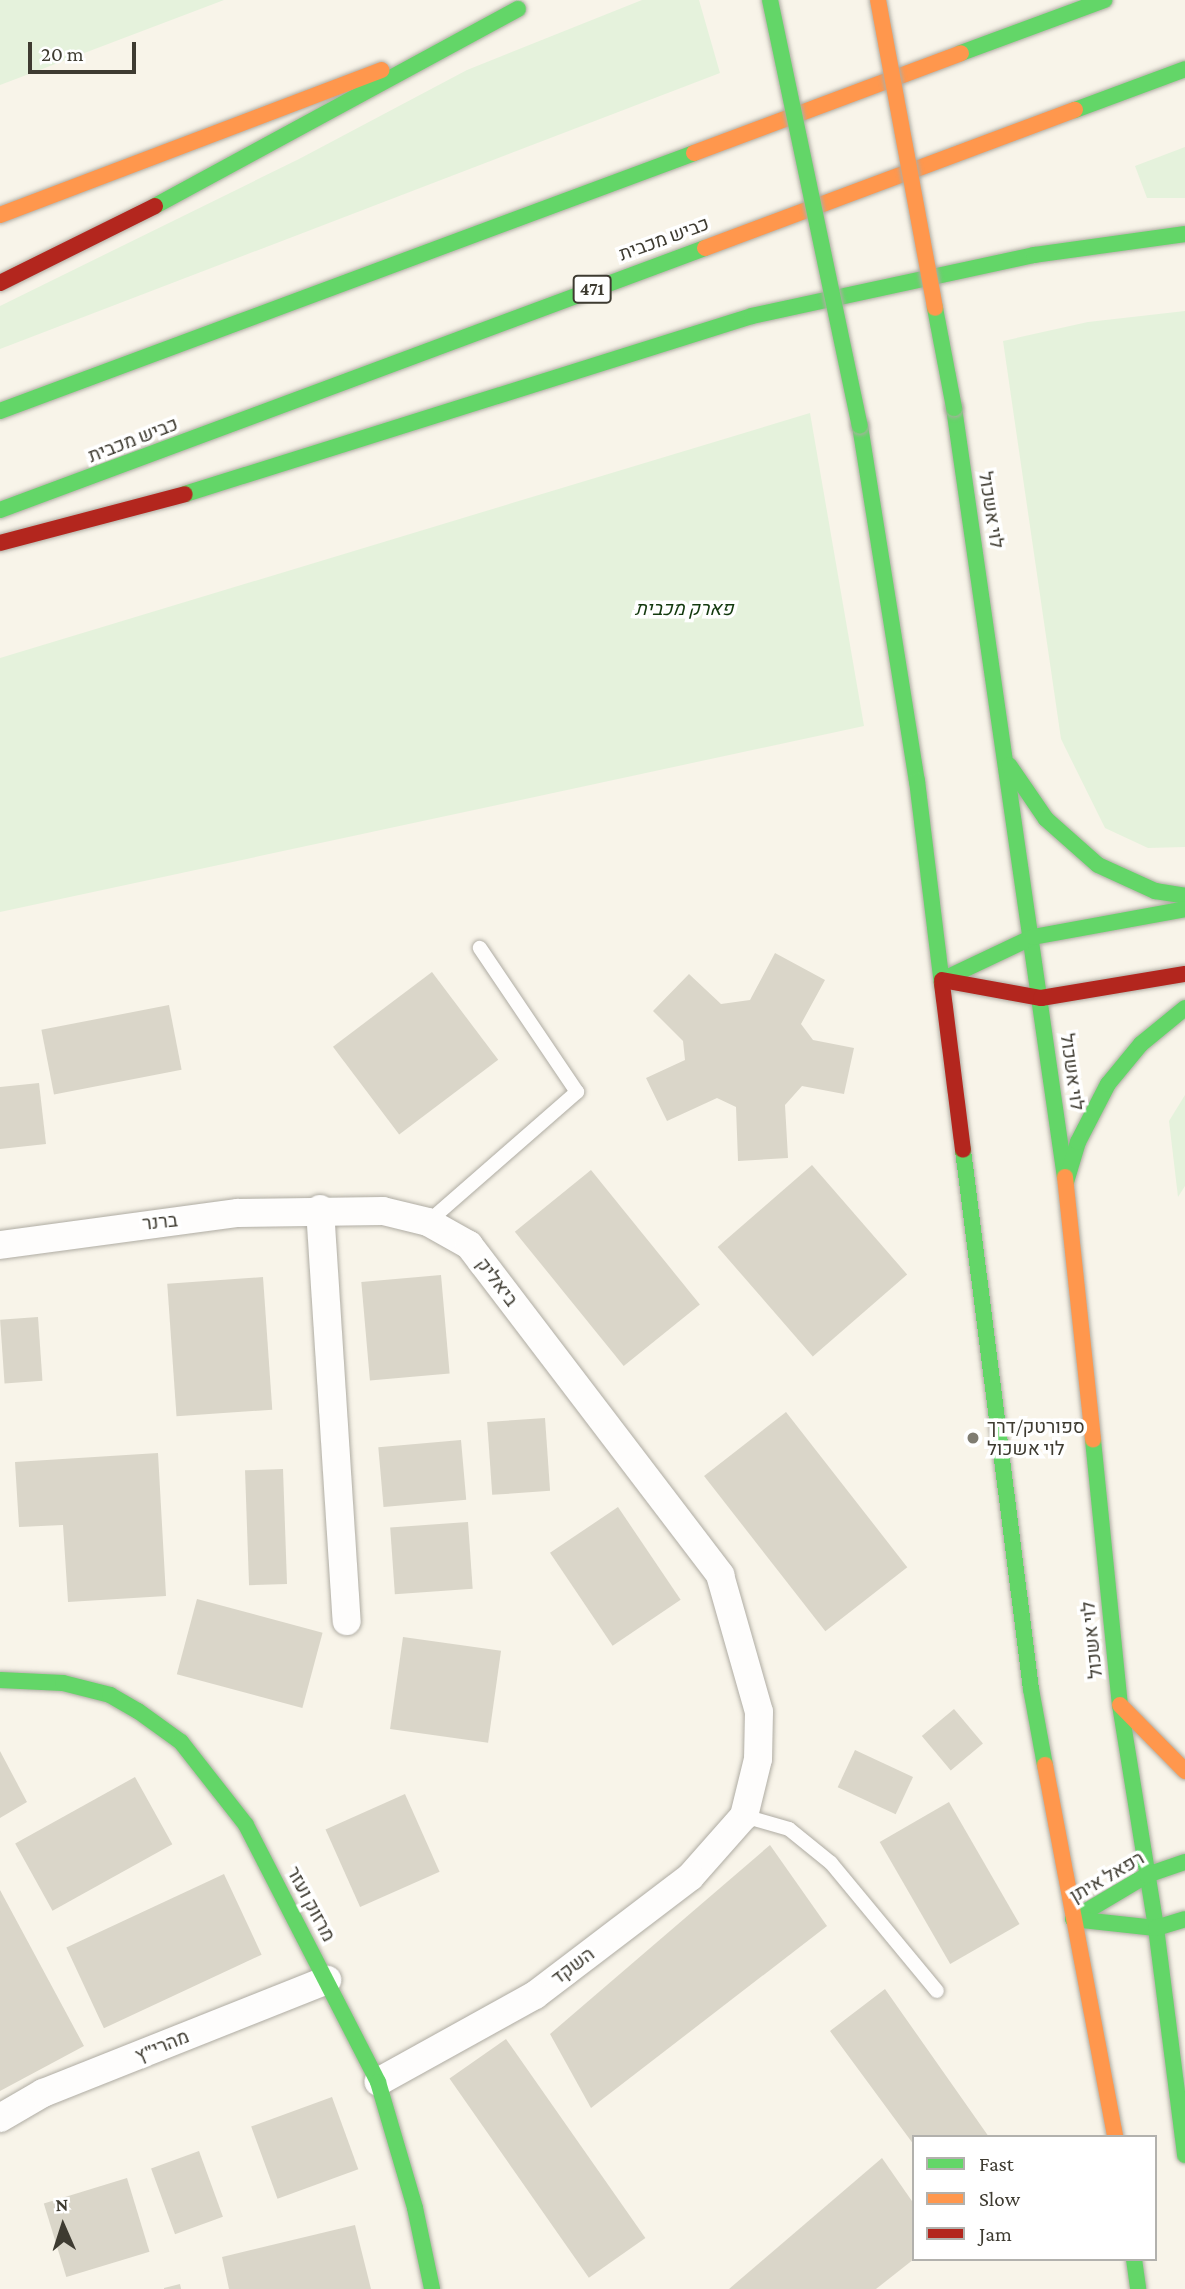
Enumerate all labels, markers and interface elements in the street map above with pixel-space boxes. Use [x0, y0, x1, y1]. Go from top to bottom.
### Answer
scale bar [32, 28, 140, 72]
text: 20 m [41, 42, 84, 66]
street label: כביש מכבית [616, 212, 712, 266]
road number: 471 [571, 274, 613, 304]
street label: כביש מכבית [85, 412, 181, 468]
street label: לוי אשכול [974, 470, 1008, 550]
park label: פארק מכבית [635, 598, 733, 620]
street label: לוי אשכול [1055, 1032, 1089, 1112]
street label: ברנר [141, 1209, 179, 1235]
street label: ביאליק [471, 1253, 523, 1311]
place label: ספורטק/דרך לוי אשכול [987, 1416, 1085, 1460]
marker: ספורטק/דרך לוי אשכול [965, 1430, 981, 1446]
street label: לוי אשכול [1077, 1600, 1107, 1680]
street label: רפאל איתן [1066, 1847, 1148, 1907]
street label: מרזוק ועזר [282, 1863, 340, 1945]
street label: השקד [547, 1942, 599, 1990]
street label: מהרי"ץ [132, 2025, 192, 2067]
legend [912, 2135, 1157, 2261]
text: Fast [979, 2152, 1014, 2176]
text: Slow [979, 2187, 1020, 2211]
north arrow [28, 2191, 98, 2261]
text: N [55, 2194, 69, 2215]
text: Jam [979, 2222, 1012, 2246]

